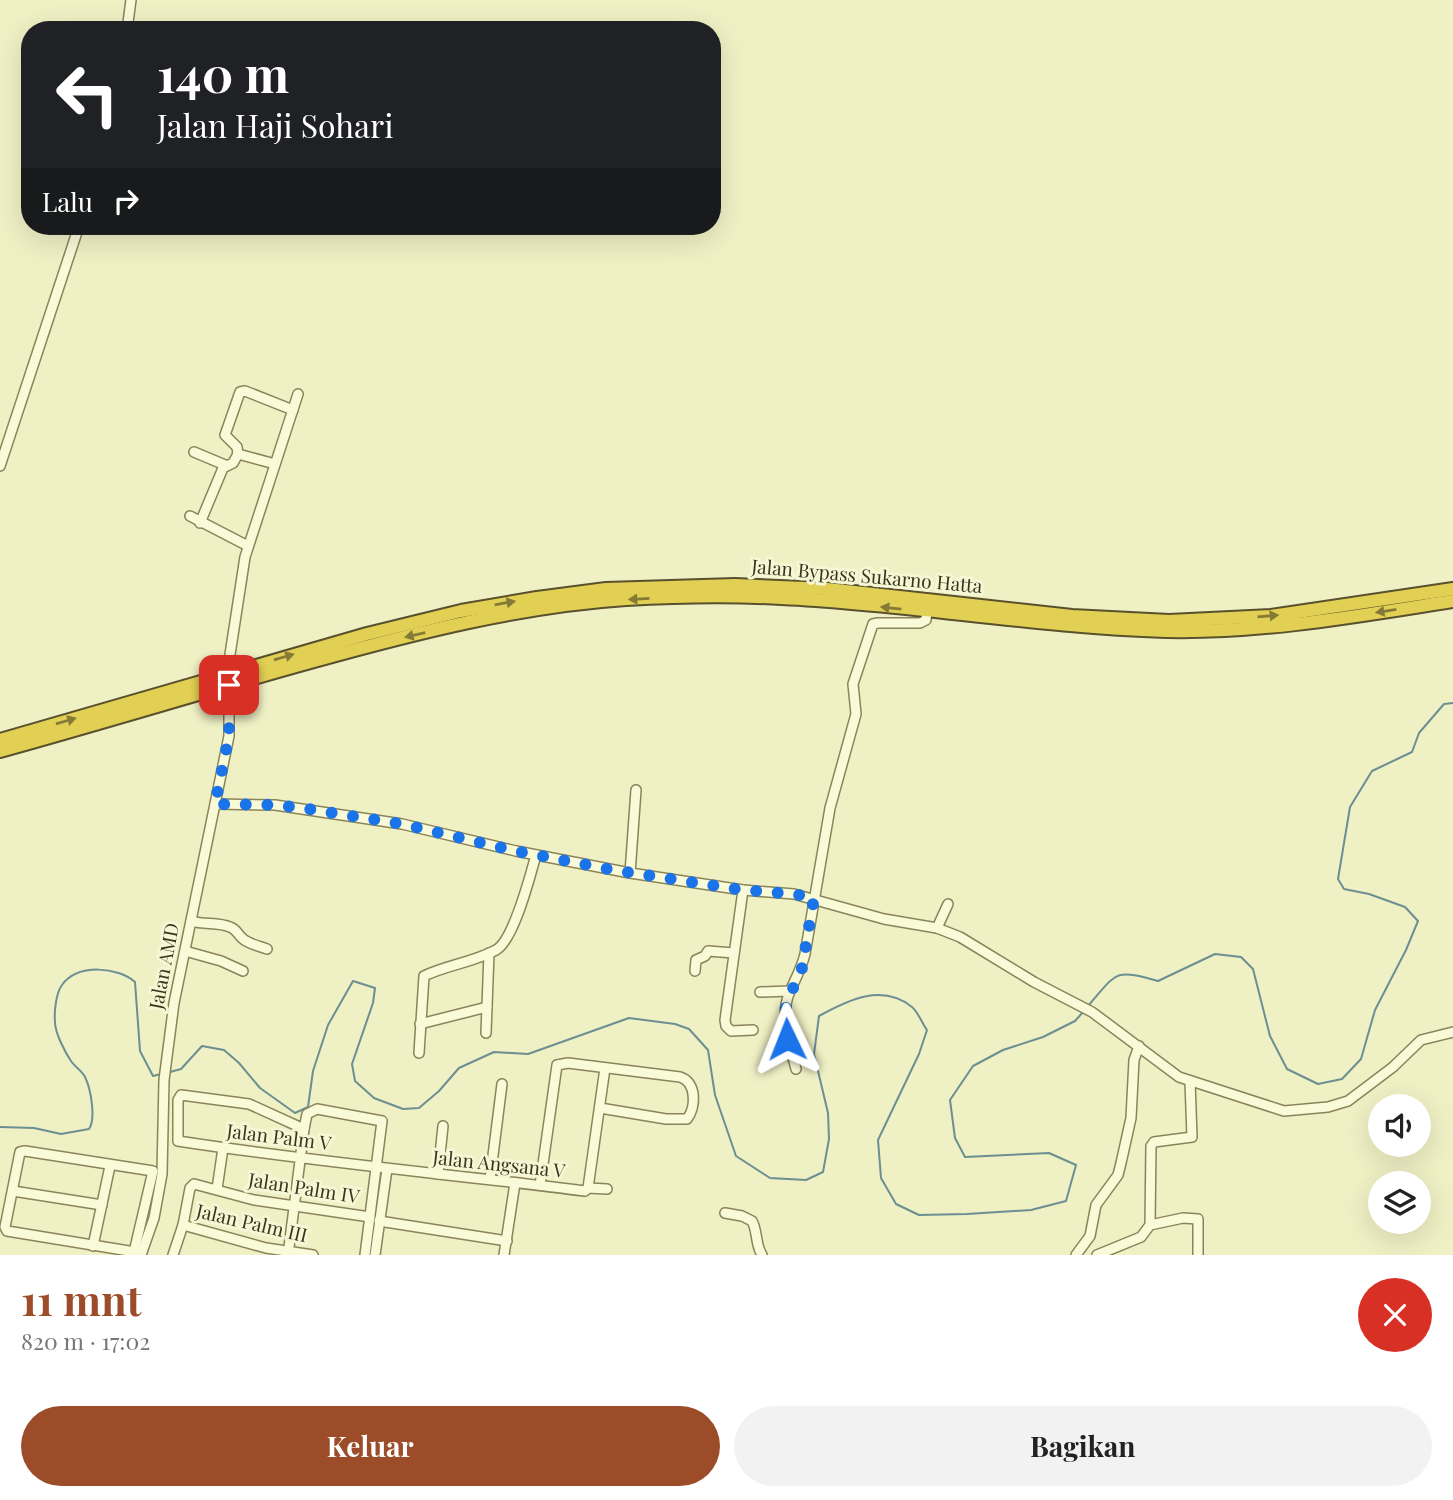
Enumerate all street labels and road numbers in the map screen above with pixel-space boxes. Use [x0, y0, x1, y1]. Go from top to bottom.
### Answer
street label: Jalan Bypass Sukarno Hatta [750, 552, 984, 598]
street label: Jalan AMD [142, 920, 184, 1012]
street label: Jalan Palm V [224, 1117, 334, 1155]
street label: Jalan Angsana V [431, 1143, 568, 1183]
street label: Jalan Palm IV [246, 1165, 363, 1209]
street label: Jalan Palm III [193, 1196, 310, 1247]

